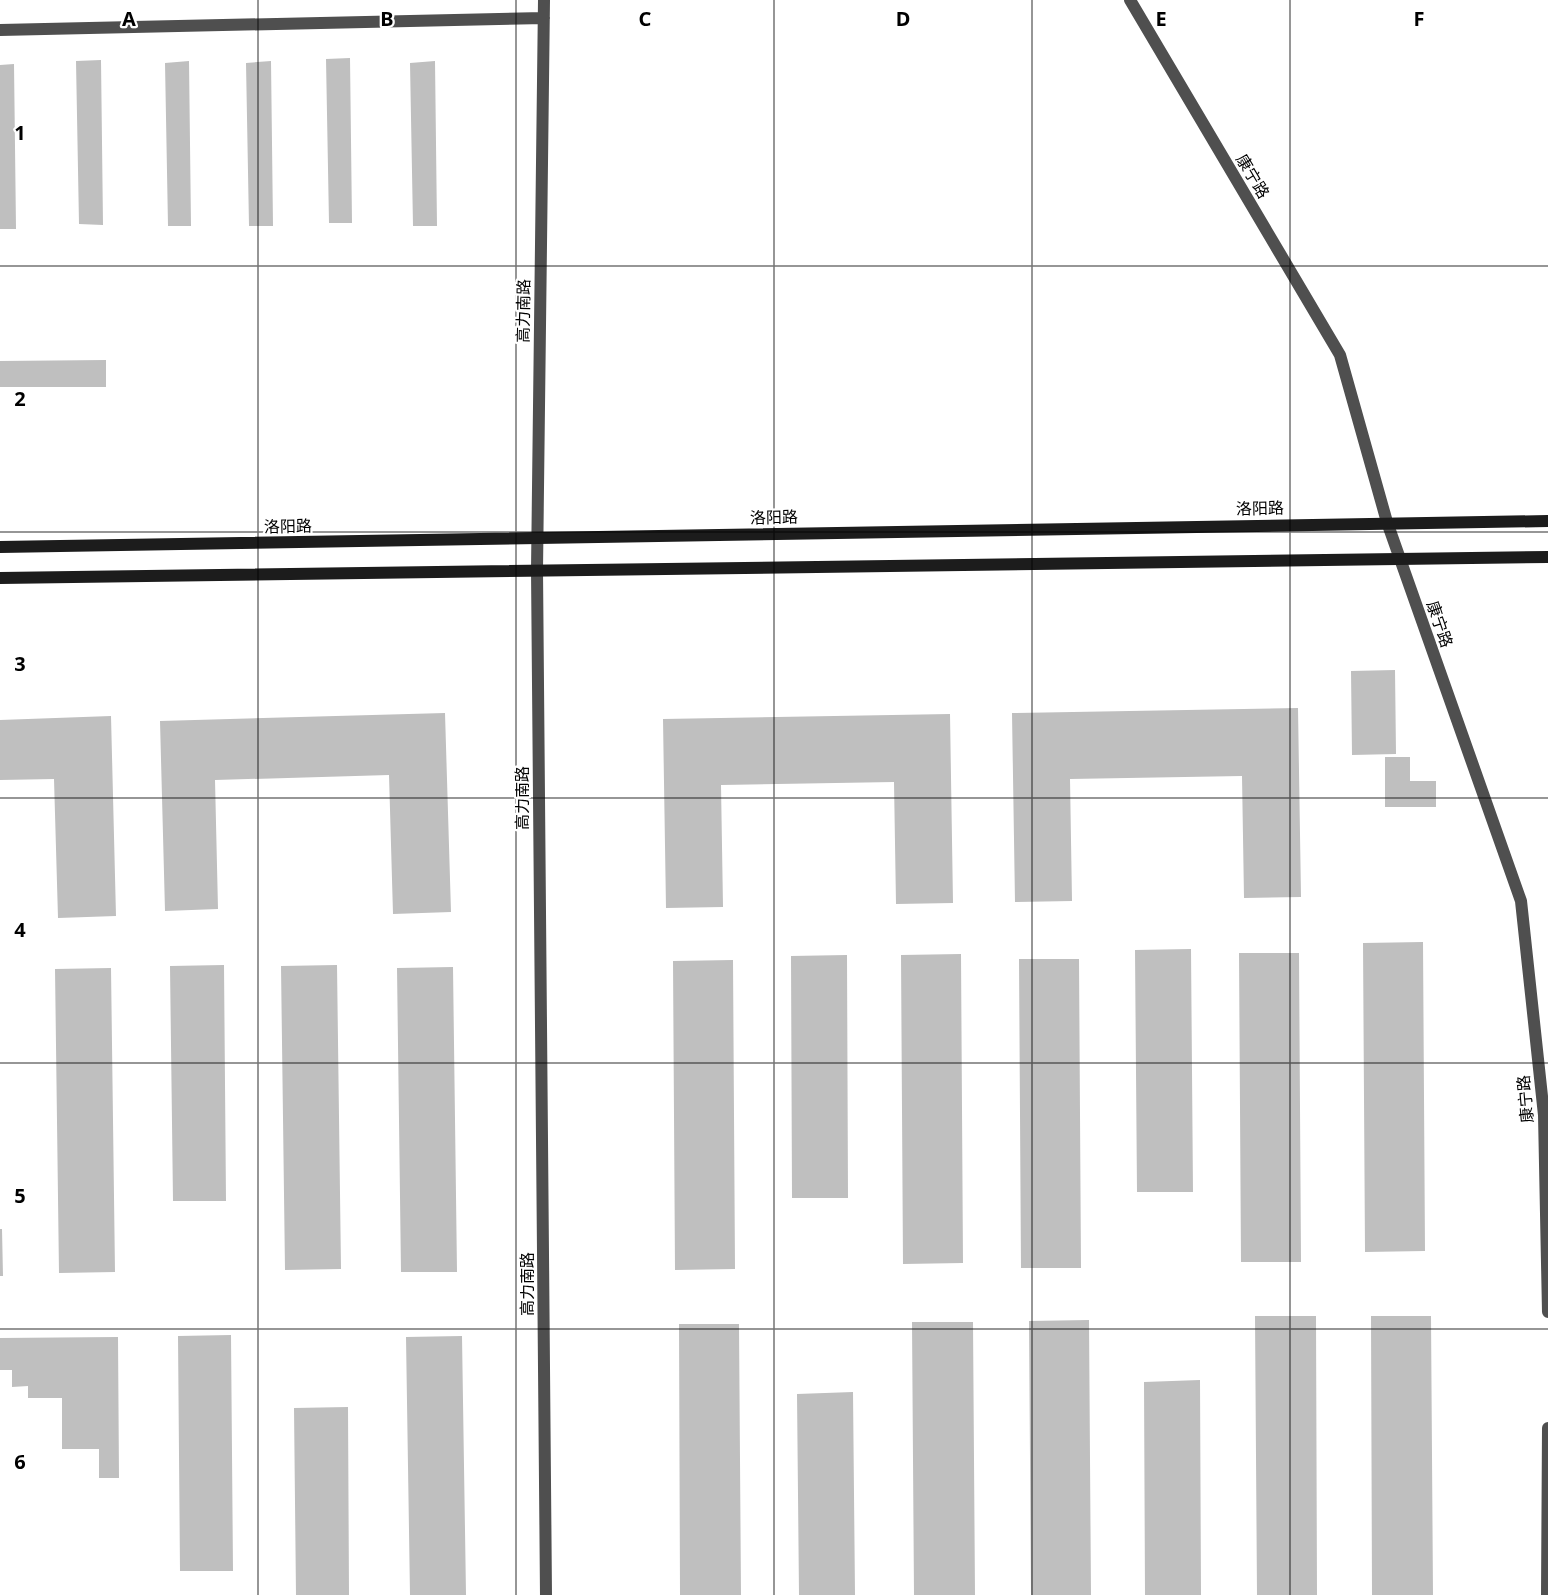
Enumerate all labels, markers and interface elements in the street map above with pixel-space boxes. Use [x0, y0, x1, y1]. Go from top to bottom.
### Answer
text: A [122, 5, 136, 32]
text: B [380, 5, 394, 32]
text: C [639, 5, 652, 32]
text: D [896, 5, 910, 32]
text: E [1155, 5, 1167, 32]
text: F [1414, 5, 1424, 32]
text: 1 [14, 119, 26, 146]
street label: 康宁路 [1231, 150, 1275, 202]
street label: 高力南路 [511, 279, 535, 343]
text: 2 [14, 385, 26, 412]
street label: 洛阳路 [1236, 497, 1284, 519]
street label: 洛阳路 [750, 506, 798, 528]
street label: 洛阳路 [264, 515, 312, 537]
street label: 康宁路 [1422, 598, 1458, 650]
text: 3 [14, 650, 26, 677]
street label: 高力南路 [511, 766, 533, 830]
text: 4 [14, 916, 26, 943]
street label: 康宁路 [1512, 1074, 1538, 1124]
text: 5 [14, 1182, 26, 1209]
street label: 高力南路 [516, 1252, 538, 1316]
text: 6 [14, 1448, 26, 1475]

